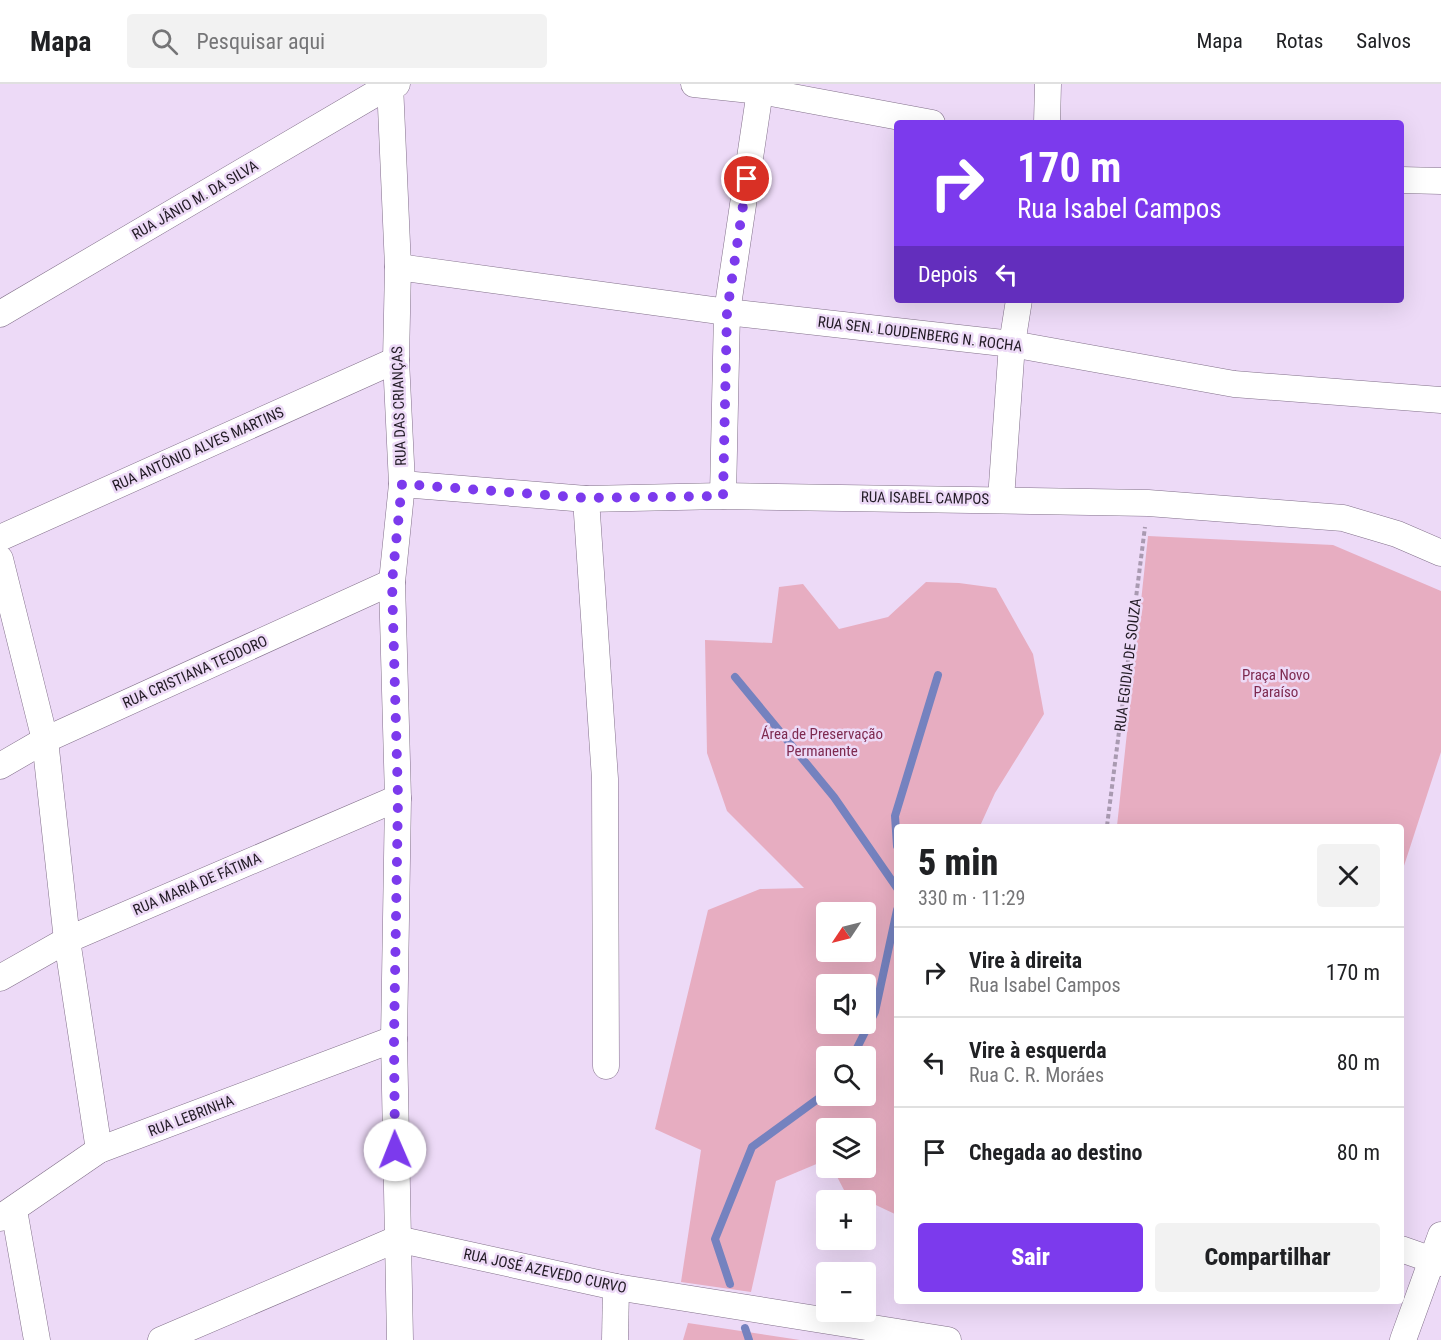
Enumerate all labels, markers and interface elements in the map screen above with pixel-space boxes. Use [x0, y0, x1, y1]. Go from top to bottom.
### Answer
search box [127, 14, 547, 68]
text: Mapa [30, 25, 91, 58]
icon: search [148, 25, 181, 58]
text: Pesquisar aqui [196, 29, 325, 54]
text: Mapa [1196, 29, 1243, 53]
text: Rotas [1276, 29, 1323, 53]
text: Salvos [1356, 29, 1411, 53]
text: 170 m [1017, 143, 1122, 192]
icon: right [918, 144, 996, 222]
pin [721, 153, 772, 204]
street label: RUA JÂNIO M. DA SILVA [129, 156, 262, 243]
icon: arrive [730, 162, 763, 195]
text: Rua Isabel Campos [1017, 193, 1222, 225]
icon: left [990, 258, 1023, 291]
text: Depois [918, 262, 978, 287]
street label: RUA SEN. LOUDENBERG N. ROCHA [817, 313, 1024, 356]
street label: RUA DAS CRIANÇAS [388, 346, 410, 466]
street label: RUA ANTÔNIO ALVES MARTINS [109, 403, 287, 495]
street label: RUA ISABEL CAMPOS [861, 488, 990, 508]
street label: RUA EGIDIA DE SOUZA [1111, 597, 1145, 733]
street label: RUA CRISTIANA TEODORO [120, 632, 270, 712]
park label: Praça Novo Paraíso [1242, 666, 1310, 701]
park label: Área de Preservação Permanente [761, 725, 883, 760]
text: 5 min [918, 842, 998, 884]
button: close [1317, 844, 1380, 907]
street label: RUA MARIA DE FÁTIMA [130, 849, 264, 919]
text: 330 m · 11:29 [918, 886, 1025, 910]
north arrow [816, 902, 876, 962]
map controls [816, 902, 876, 1322]
text: Vire à direita [969, 948, 1082, 973]
icon: right [918, 956, 951, 989]
text: 170 m [1326, 960, 1380, 985]
text: Rua Isabel Campos [969, 973, 1121, 997]
button: sound [816, 974, 876, 1034]
text: Vire à esquerda [969, 1038, 1107, 1063]
button: search [816, 1046, 876, 1106]
icon: left [918, 1046, 951, 1079]
text: 80 m [1337, 1050, 1380, 1075]
text: Rua C. R. Moráes [969, 1063, 1104, 1087]
street label: RUA LEBRINHA [146, 1091, 237, 1141]
position arrow [363, 1118, 427, 1182]
button: layers [816, 1118, 876, 1178]
icon: arrive [918, 1136, 951, 1169]
text: Chegada ao destino [969, 1140, 1143, 1165]
text: 80 m [1337, 1140, 1380, 1165]
button: + [816, 1190, 876, 1250]
button: Sair [918, 1223, 1143, 1292]
button: Compartilhar [1155, 1223, 1380, 1292]
street label: RUA JOSÉ AZEVEDO CURVO [462, 1245, 628, 1297]
button: − [816, 1262, 876, 1322]

